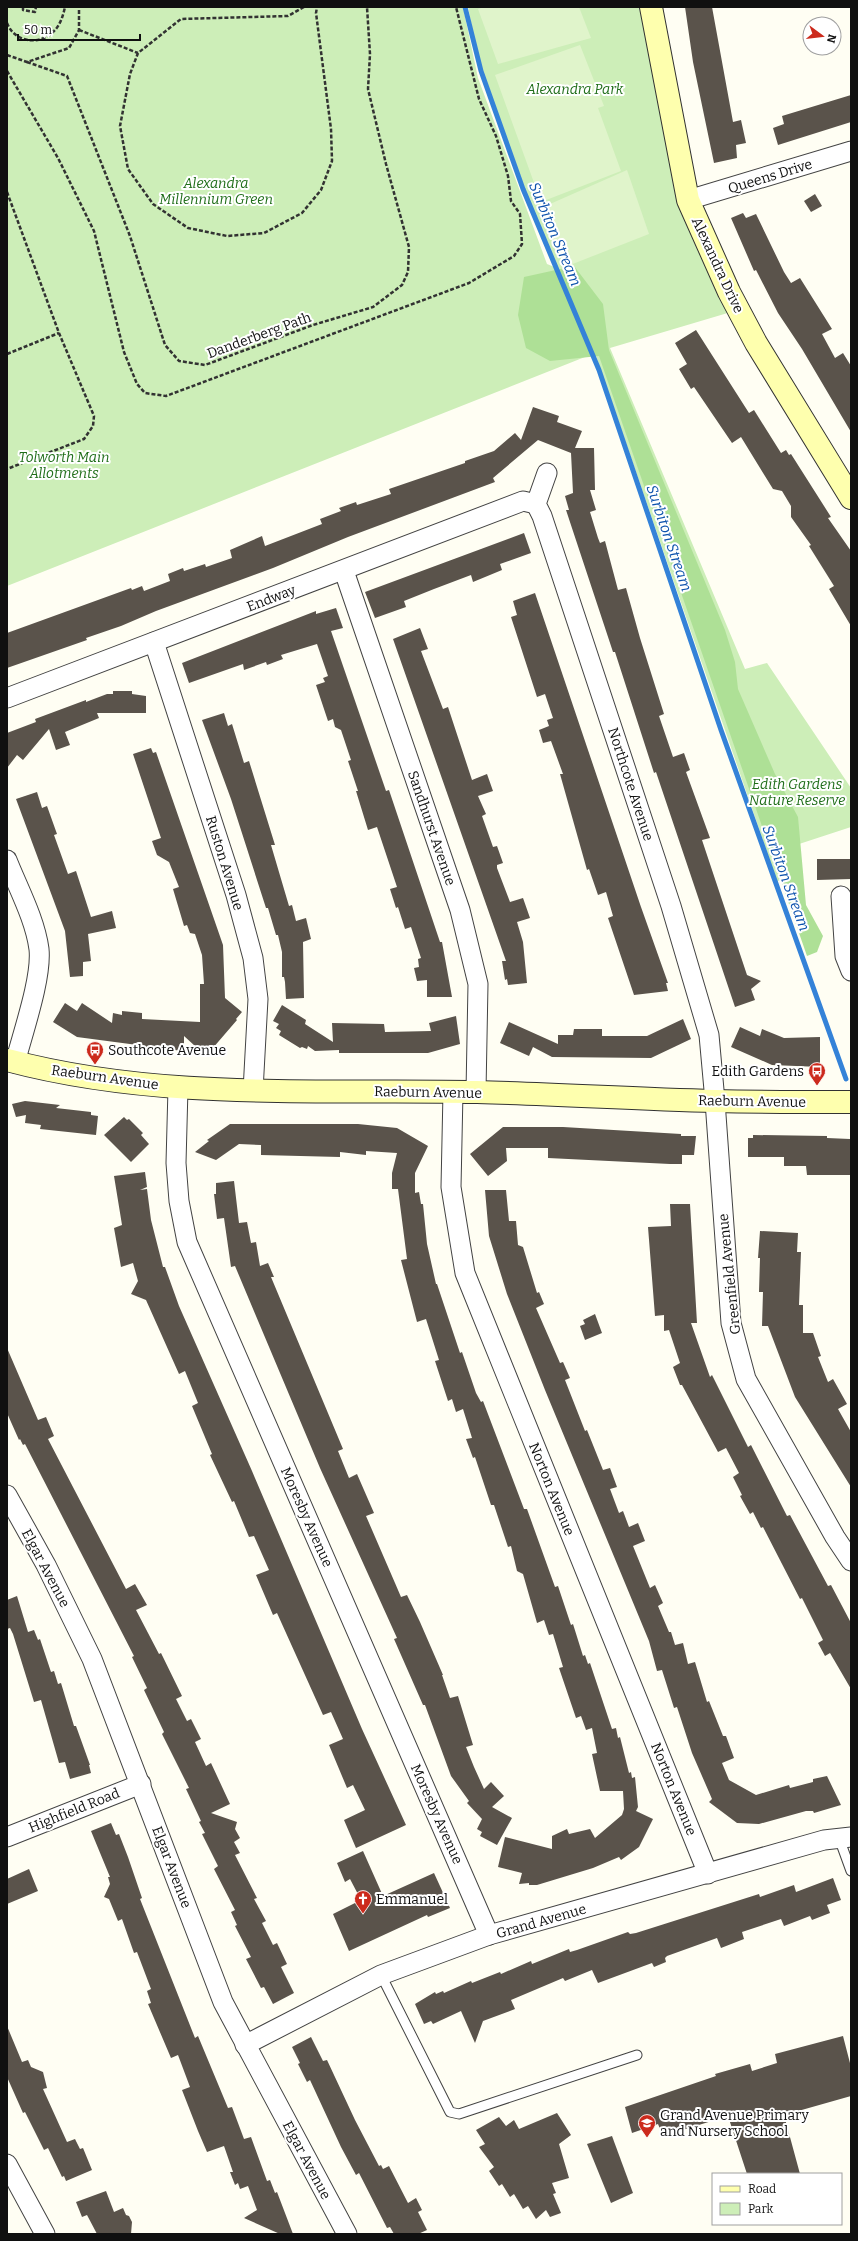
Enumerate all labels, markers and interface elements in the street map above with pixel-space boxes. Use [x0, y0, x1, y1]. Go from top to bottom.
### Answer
scale bar [18, 16, 140, 42]
north arrow [802, 16, 842, 56]
text: 50 m [24, 23, 53, 37]
text: N [824, 33, 839, 45]
park label: Alexandra Park [526, 81, 624, 98]
street label: Queens Drive [726, 156, 814, 197]
park label: Alexandra Millennium Green [159, 175, 273, 208]
water label: Surbiton Stream [525, 179, 585, 289]
street label: Alexandra Drive [688, 215, 747, 316]
street label: Danderberg Path [205, 309, 314, 362]
park label: Tolworth Main Allotments [18, 449, 110, 482]
water label: Surbiton Stream [642, 482, 696, 594]
street label: Endway [244, 581, 299, 616]
street label: Northcote Avenue [604, 725, 657, 843]
street label: Sandhurst Avenue [404, 769, 459, 888]
park label: Edith Gardens Nature Reserve [749, 776, 845, 809]
street label: Ruston Avenue [202, 814, 247, 913]
water label: Surbiton Stream [758, 823, 814, 933]
bus stop icon: Southcote Avenue [85, 1040, 105, 1065]
place label: Southcote Avenue [108, 1042, 226, 1059]
bus stop icon: Edith Gardens [807, 1061, 827, 1086]
street label: Raeburn Avenue [50, 1062, 160, 1093]
place label: Edith Gardens [711, 1063, 804, 1080]
street label: Raeburn Avenue [374, 1083, 482, 1102]
street label: Raeburn Avenue [698, 1092, 806, 1111]
street label: Greenfield Avenue [715, 1213, 744, 1335]
street label: Norton Avenue [525, 1440, 578, 1538]
street label: Moresby Avenue [277, 1465, 336, 1570]
street label: Elgar Avenue [18, 1526, 73, 1610]
street label: Norton Avenue [647, 1740, 700, 1838]
street label: Moresby Avenue [407, 1762, 466, 1867]
street label: Highfield Road [26, 1784, 122, 1836]
street label: Elgar Avenue [148, 1824, 195, 1910]
church icon: Emmanuel [353, 1889, 373, 1914]
place label: Emmanuel [376, 1891, 448, 1908]
street label: Grand Avenue [494, 1901, 588, 1942]
place label: Grand Avenue Primary and Nursery School [660, 2107, 809, 2140]
school or university icon: Grand Avenue Primary and Nursery School [637, 2113, 657, 2138]
street label: Elgar Avenue [279, 2118, 334, 2202]
legend [712, 2173, 842, 2225]
text: Road [748, 2182, 776, 2196]
text: Park [748, 2202, 774, 2216]

